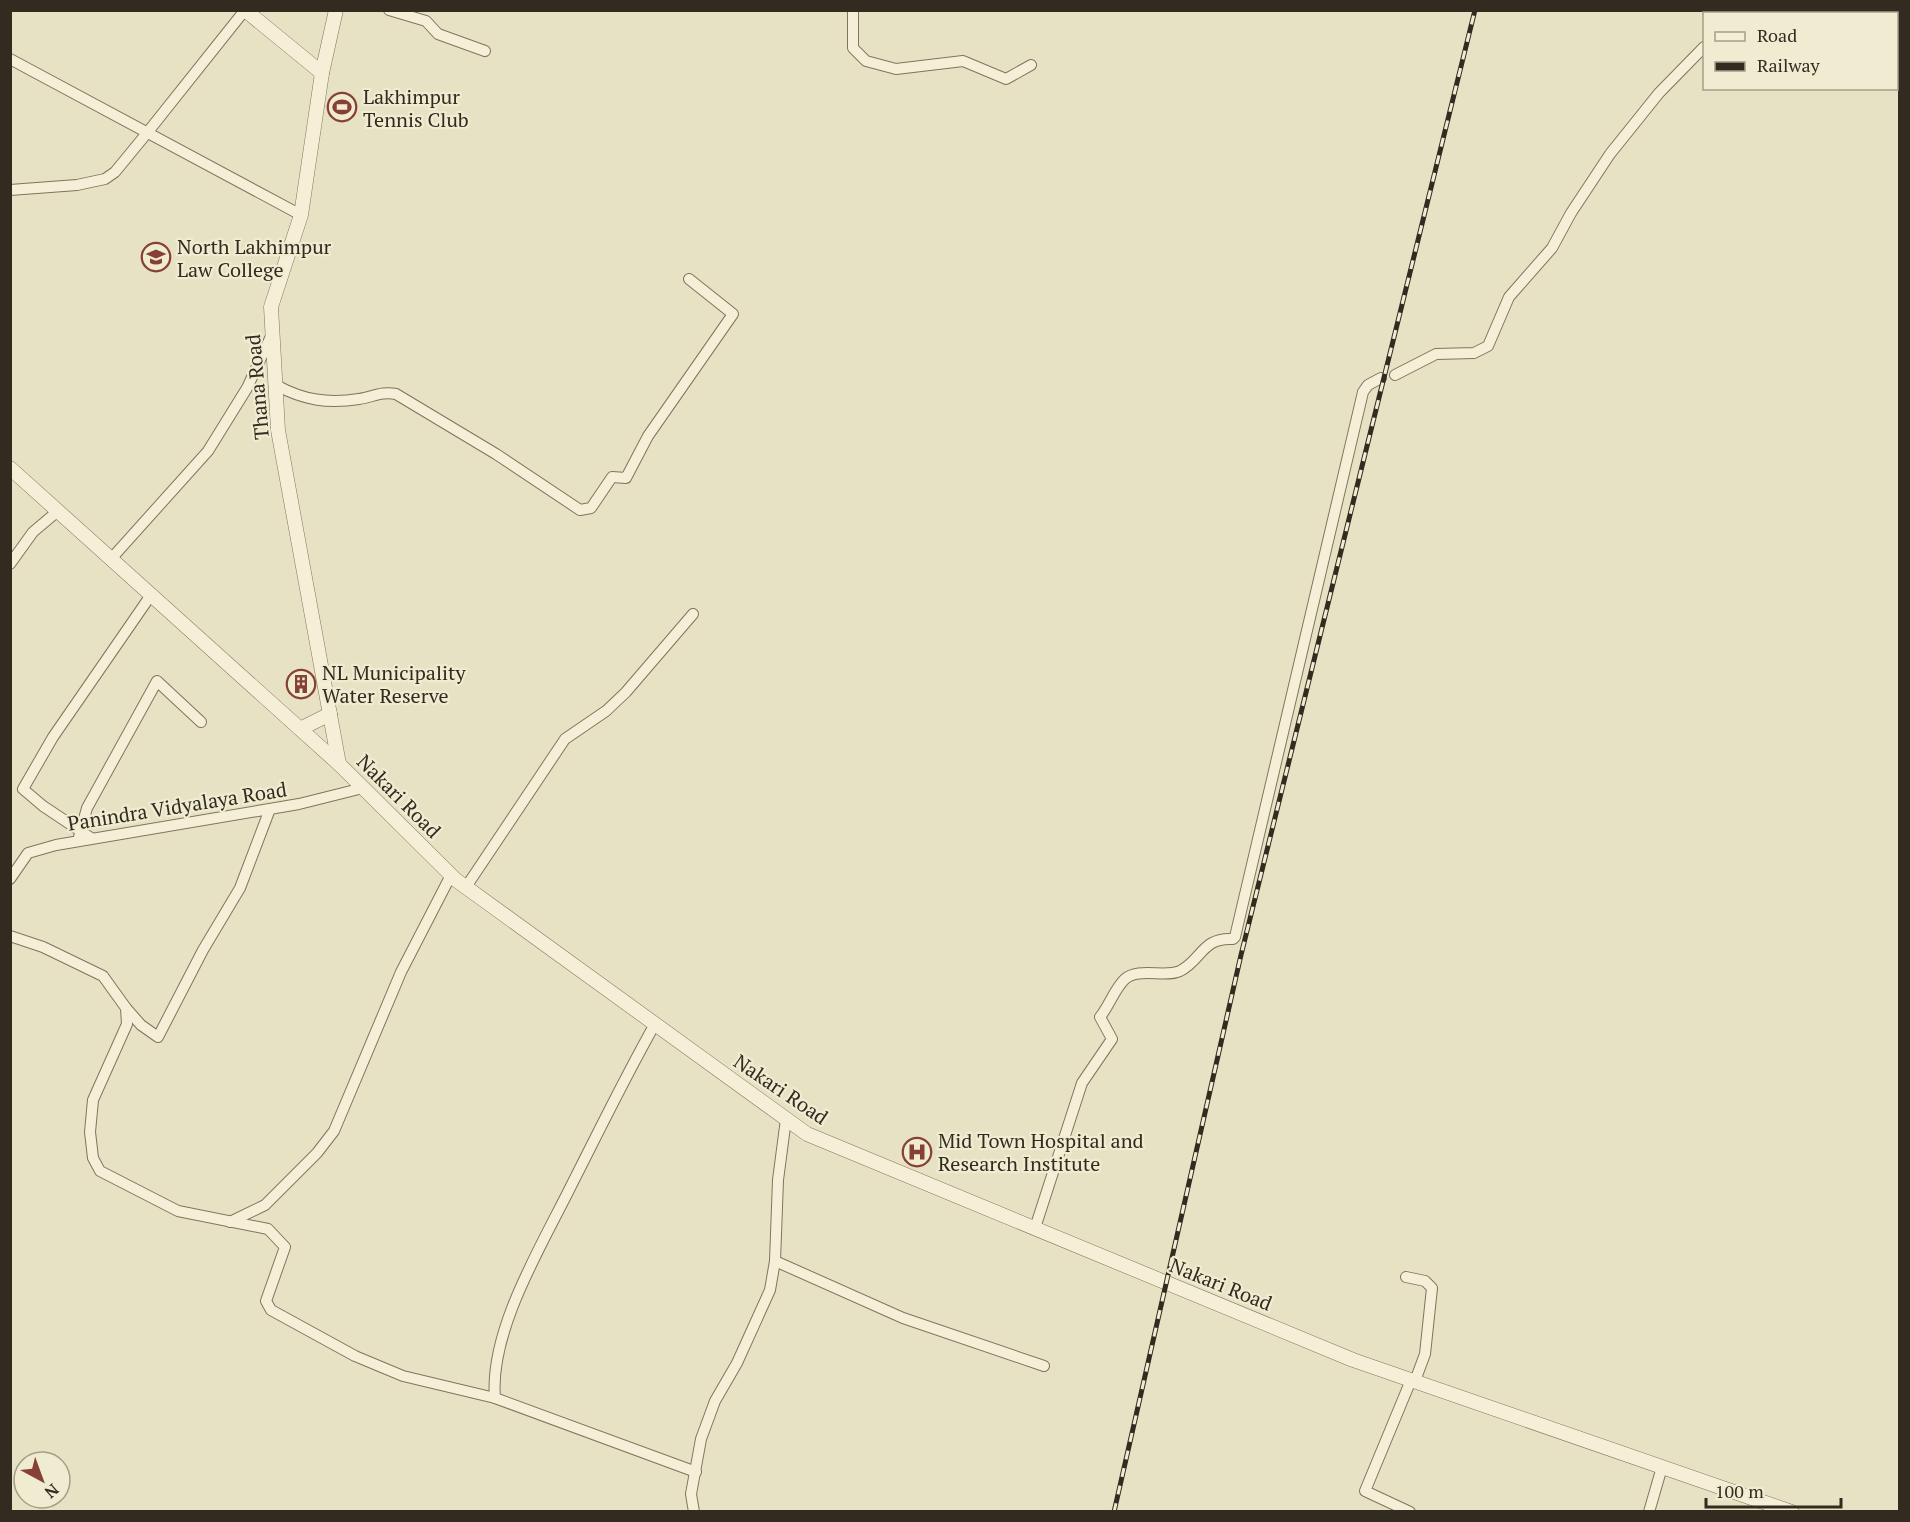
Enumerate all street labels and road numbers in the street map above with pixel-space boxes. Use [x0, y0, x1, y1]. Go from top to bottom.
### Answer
street label: Thana Road [239, 333, 275, 441]
street label: Nakari Road [351, 748, 447, 844]
street label: Panindra Vidyalaya Road [65, 775, 289, 837]
street label: Nakari Road [729, 1048, 833, 1130]
street label: Nakari Road [1166, 1251, 1276, 1317]

